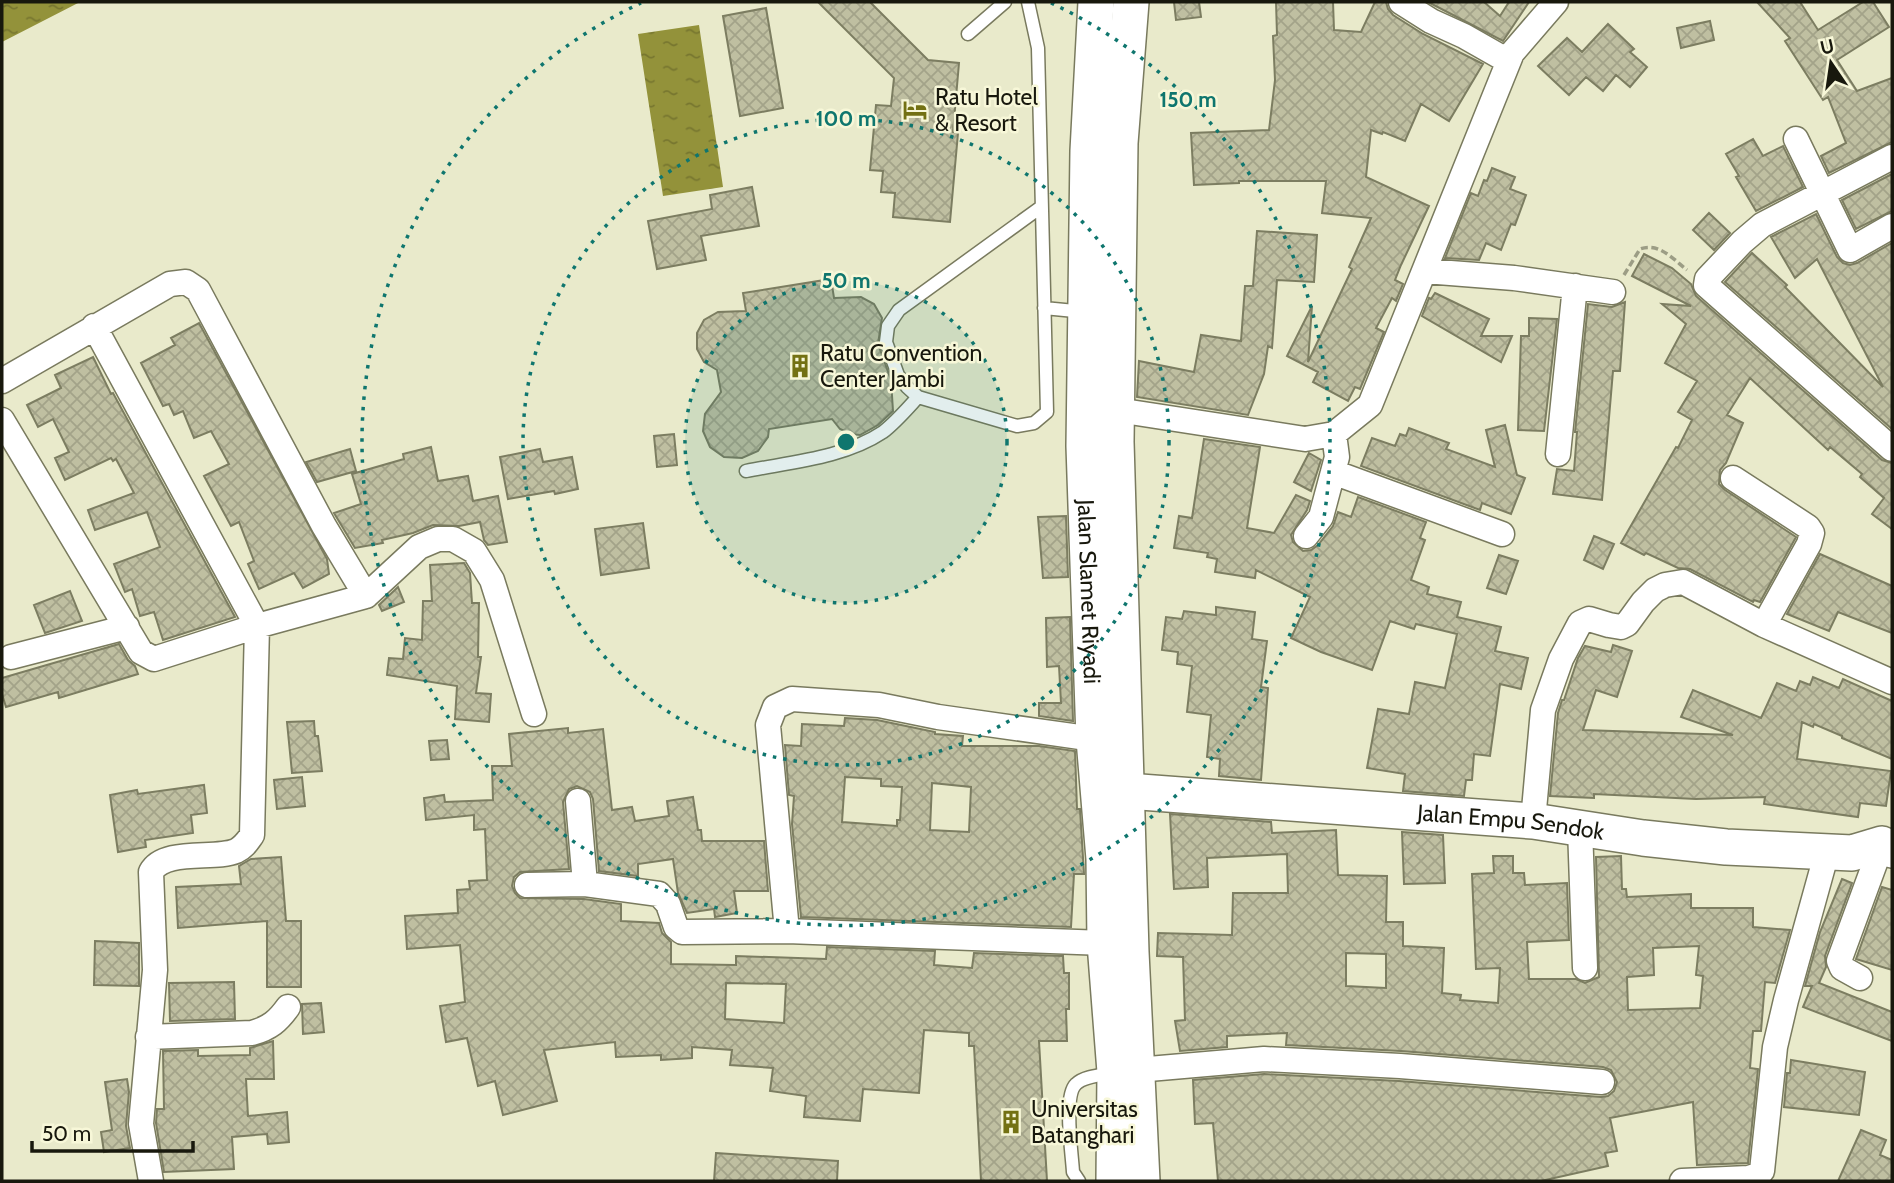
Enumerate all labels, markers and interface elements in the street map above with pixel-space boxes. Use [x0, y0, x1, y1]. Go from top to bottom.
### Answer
north arrow [1796, 28, 1866, 98]
text: U [1818, 34, 1837, 60]
place label: Ratu Hotel & Resort [935, 83, 1038, 137]
text: 150 m [1160, 87, 1216, 112]
hotel icon: Ratu Hotel & Resort [901, 96, 929, 124]
text: 100 m [816, 106, 876, 131]
text: 50 m [821, 268, 871, 293]
place label: Ratu Convention Center Jambi [820, 339, 982, 393]
building icon: Ratu Convention Center Jambi [786, 352, 814, 380]
centre of rings [834, 430, 858, 454]
street label: Jalan Slamet Riyadi [1072, 498, 1106, 684]
street label: Jalan Empu Sendok [1415, 798, 1607, 846]
place label: Universitas Batanghari [1031, 1095, 1138, 1149]
building icon: Universitas Batanghari [997, 1108, 1025, 1136]
scale bar [32, 1110, 192, 1154]
text: 50 m [42, 1121, 91, 1146]

